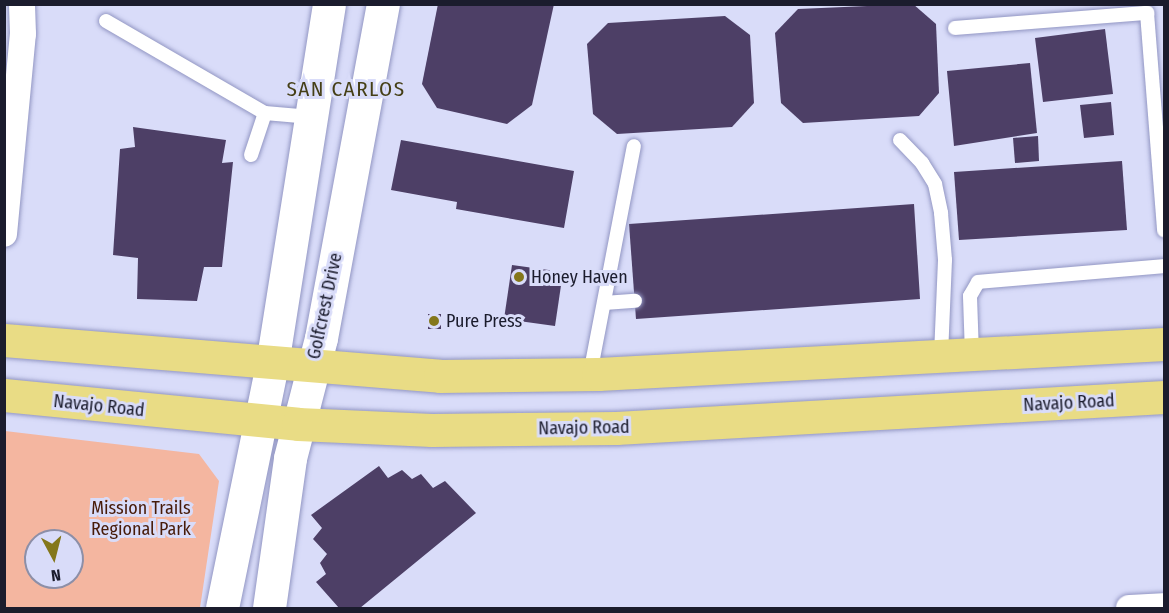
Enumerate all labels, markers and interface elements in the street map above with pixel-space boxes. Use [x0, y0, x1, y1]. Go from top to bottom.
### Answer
district label: SAN CARLOS [286, 76, 406, 102]
street label: Golfcrest Drive [303, 251, 347, 361]
place label: Honey Haven [531, 266, 628, 288]
marker: Honey Haven [512, 270, 526, 284]
place label: Pure Press [446, 310, 522, 332]
marker: Pure Press [427, 314, 441, 328]
street label: Navajo Road [52, 390, 146, 422]
street label: Navajo Road [1023, 390, 1115, 416]
street label: Navajo Road [538, 416, 630, 440]
park label: Mission Trails Regional Park [91, 498, 191, 540]
north arrow [24, 529, 84, 589]
text: N [50, 565, 62, 585]

